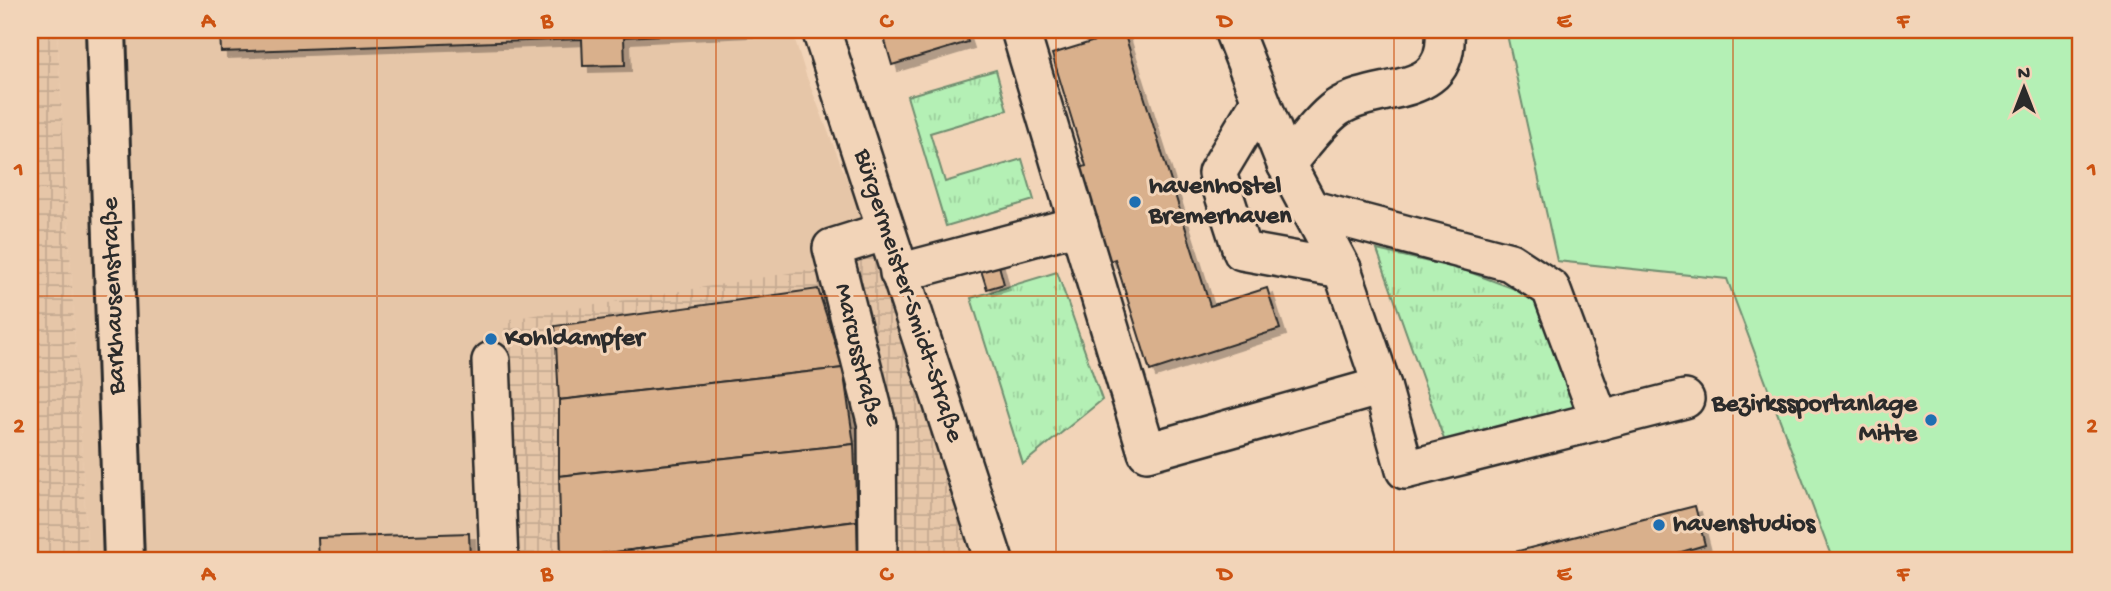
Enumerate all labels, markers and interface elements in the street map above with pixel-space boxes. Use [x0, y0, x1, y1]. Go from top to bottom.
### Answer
text: A [200, 9, 216, 36]
text: B [540, 9, 554, 36]
text: C [880, 9, 895, 36]
text: D [1216, 9, 1234, 36]
text: E [1557, 9, 1573, 36]
text: F [1896, 9, 1911, 36]
north arrow [1988, 52, 2058, 122]
text: N [2018, 63, 2030, 86]
street label: Bürgermeister-Smidt-Straße [845, 145, 969, 447]
text: 1 [13, 157, 24, 184]
text: 1 [2086, 157, 2097, 184]
place label: havenhostel Bremerhaven [1148, 172, 1292, 233]
marker: havenhostel Bremerhaven [1127, 194, 1143, 210]
street label: Barkhausenstraße [96, 196, 134, 396]
street label: Marcusstraße [826, 281, 889, 430]
place label: Kohldampfer [504, 324, 647, 355]
marker: Kohldampfer [483, 331, 499, 347]
place label: Bezirkssportanlage Mitte [1711, 390, 1919, 451]
marker: Bezirkssportanlage Mitte [1923, 412, 1939, 428]
text: 2 [13, 414, 25, 441]
text: 2 [2086, 414, 2098, 441]
place label: havenstudios [1673, 510, 1816, 541]
marker: havenstudios [1651, 517, 1667, 533]
text: A [200, 562, 216, 589]
text: B [540, 562, 554, 589]
text: C [880, 562, 895, 589]
text: D [1216, 562, 1234, 589]
text: E [1557, 562, 1573, 589]
text: F [1896, 562, 1911, 589]

